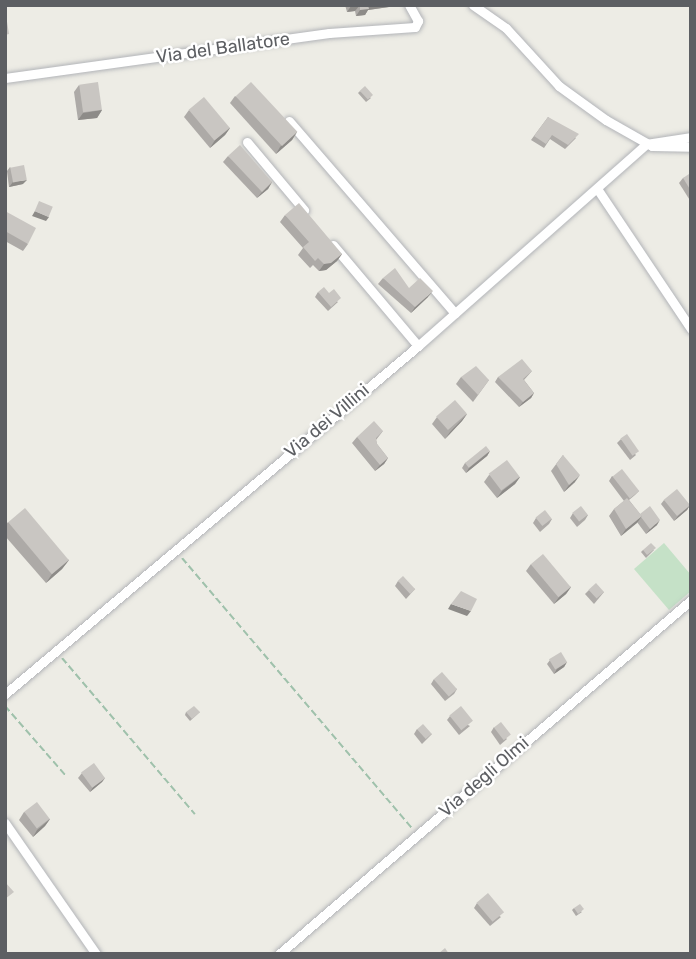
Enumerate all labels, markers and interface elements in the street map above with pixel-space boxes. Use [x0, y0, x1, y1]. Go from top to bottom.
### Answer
street label: Via del Ballatore [155, 28, 291, 68]
street label: Via dei Villini [280, 379, 374, 463]
street label: Via degli Olmi [435, 732, 533, 822]

